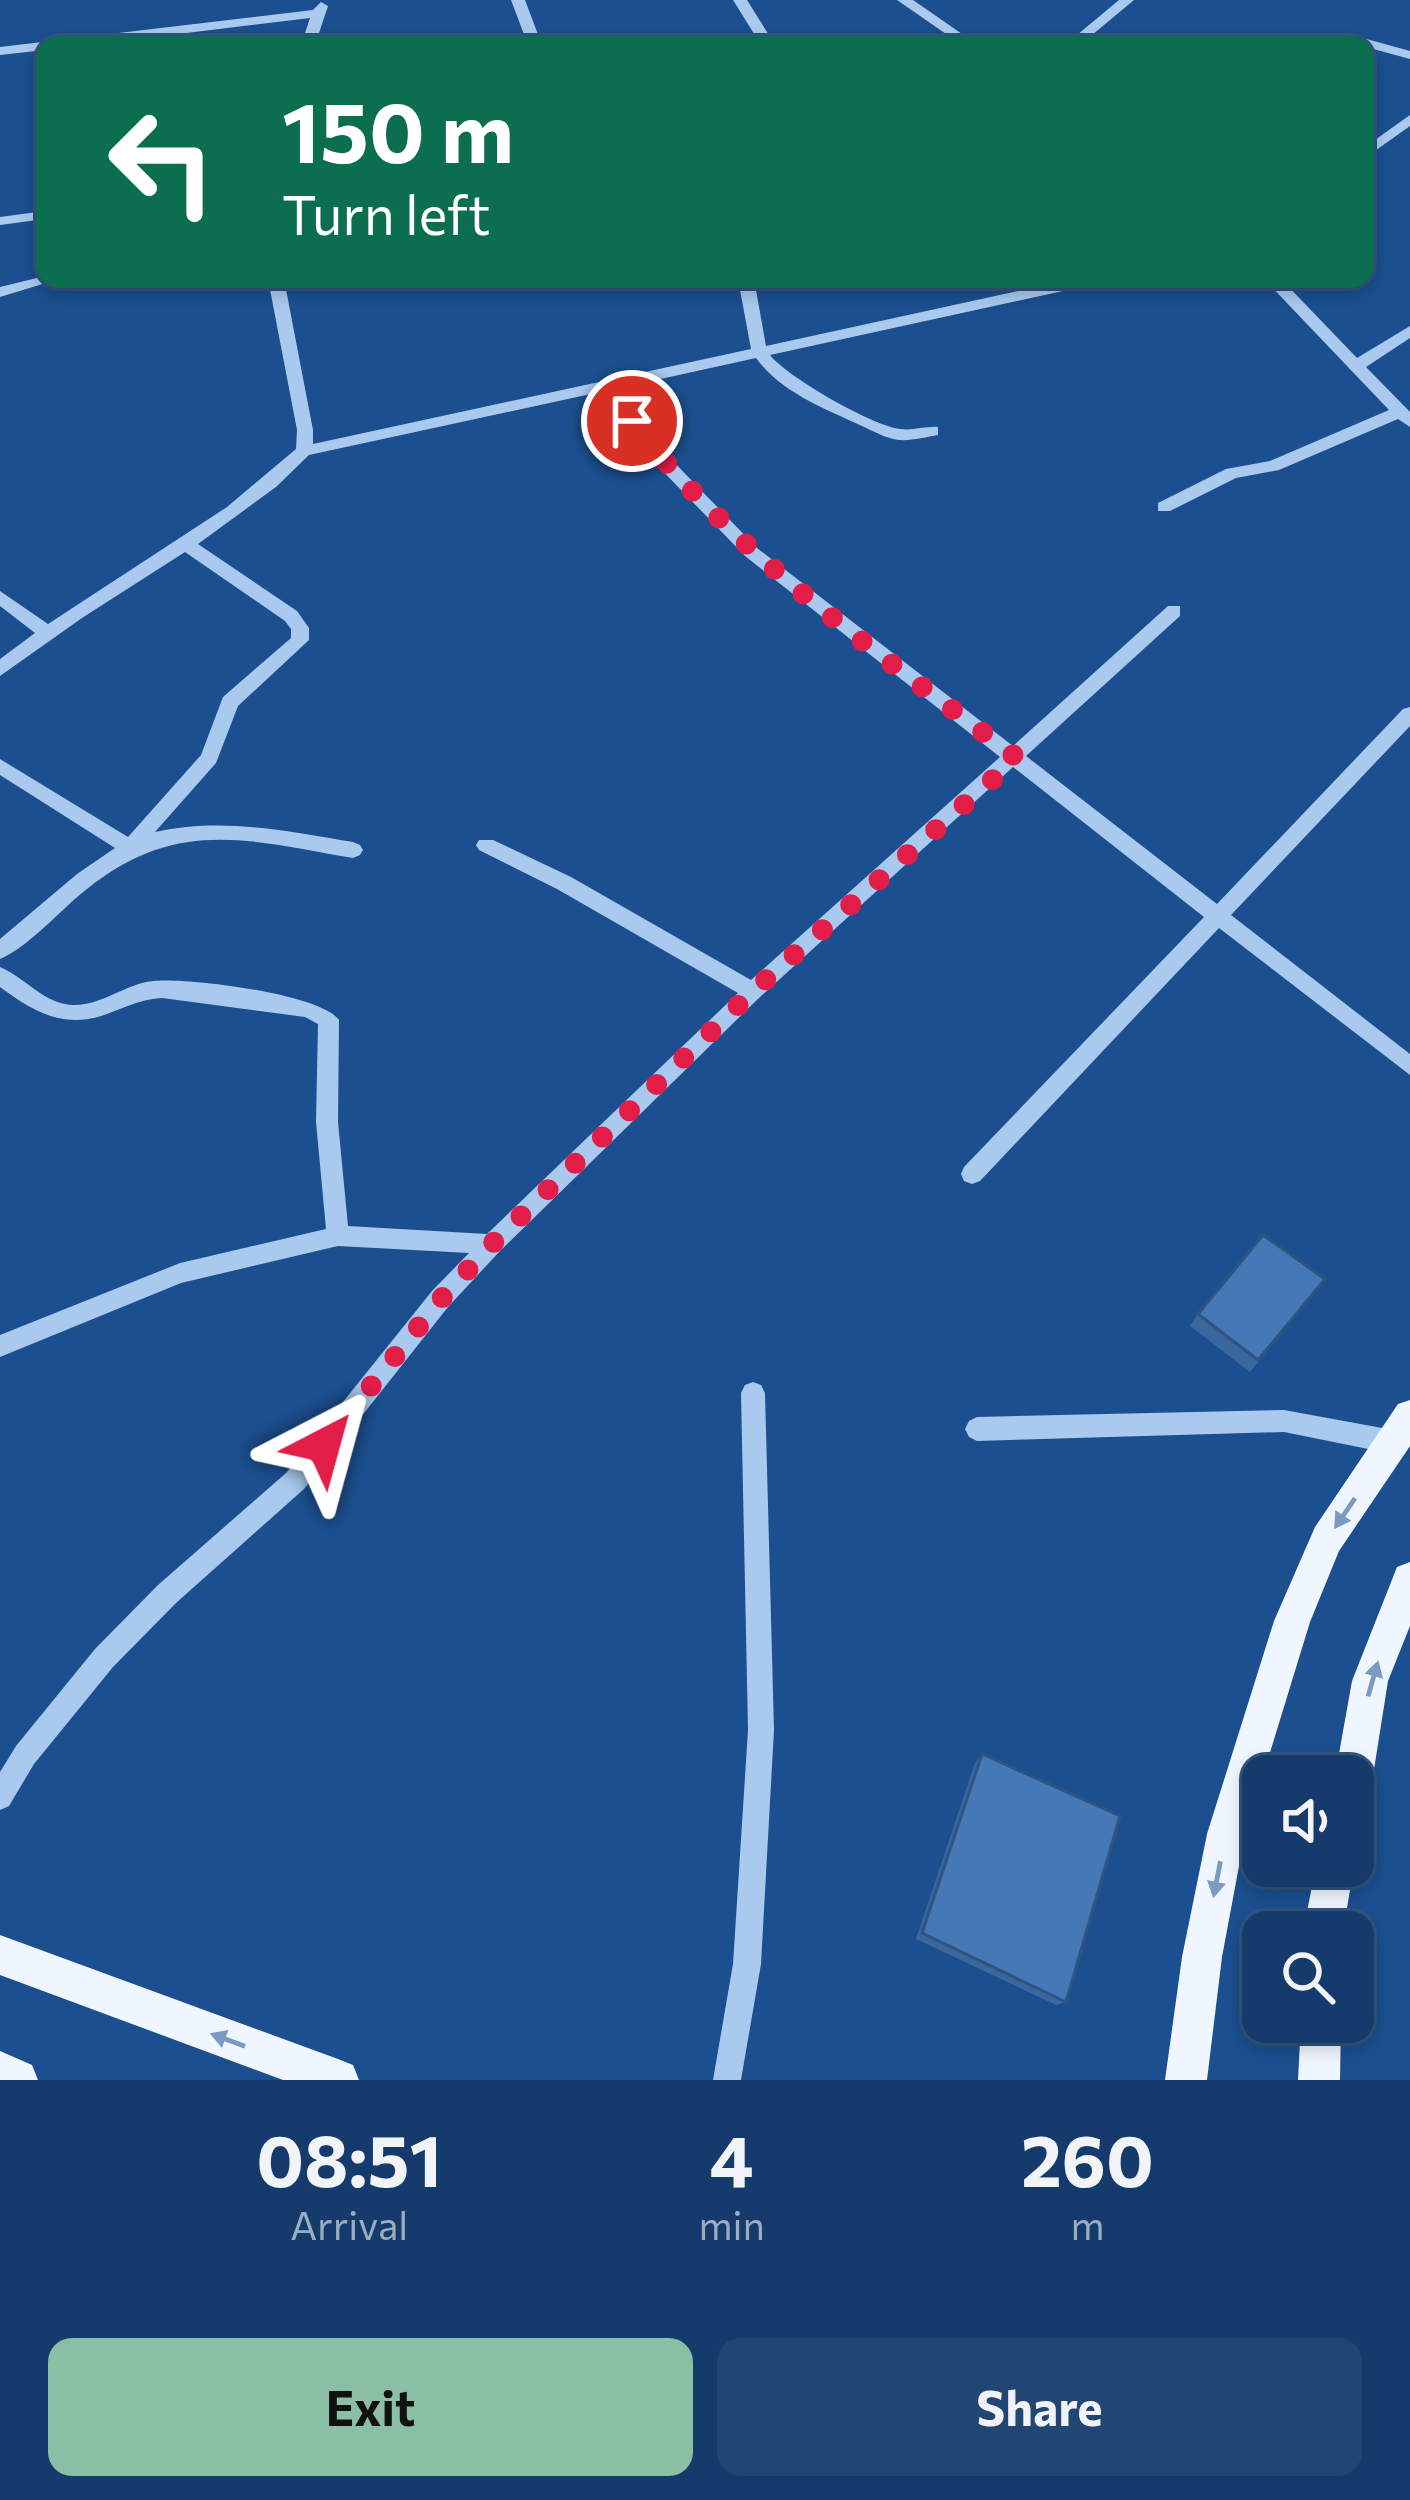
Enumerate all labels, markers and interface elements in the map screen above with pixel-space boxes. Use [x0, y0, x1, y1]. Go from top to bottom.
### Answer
text: 150 m [282, 78, 514, 180]
icon: left [84, 84, 240, 240]
text: Turn left [282, 180, 490, 246]
pin [581, 370, 683, 472]
icon: arrive [599, 388, 665, 454]
position arrow [261, 1382, 387, 1508]
one-way arrow [1334, 1496, 1356, 1529]
one-way arrow [1364, 1660, 1383, 1697]
map controls [1242, 1755, 1374, 2043]
button: sound [1242, 1755, 1374, 1887]
one-way arrow [1207, 1861, 1226, 1899]
button: search [1242, 1911, 1374, 2043]
one-way arrow [210, 2029, 246, 2048]
text: 08:51 [256, 2114, 442, 2202]
text: 4 [710, 2114, 754, 2202]
text: 260 [1021, 2114, 1154, 2202]
text: Arrival [290, 2200, 408, 2248]
text: min [698, 2200, 765, 2248]
text: m [1070, 2200, 1104, 2248]
button: Exit [48, 2338, 693, 2476]
button: Share [717, 2338, 1362, 2476]

